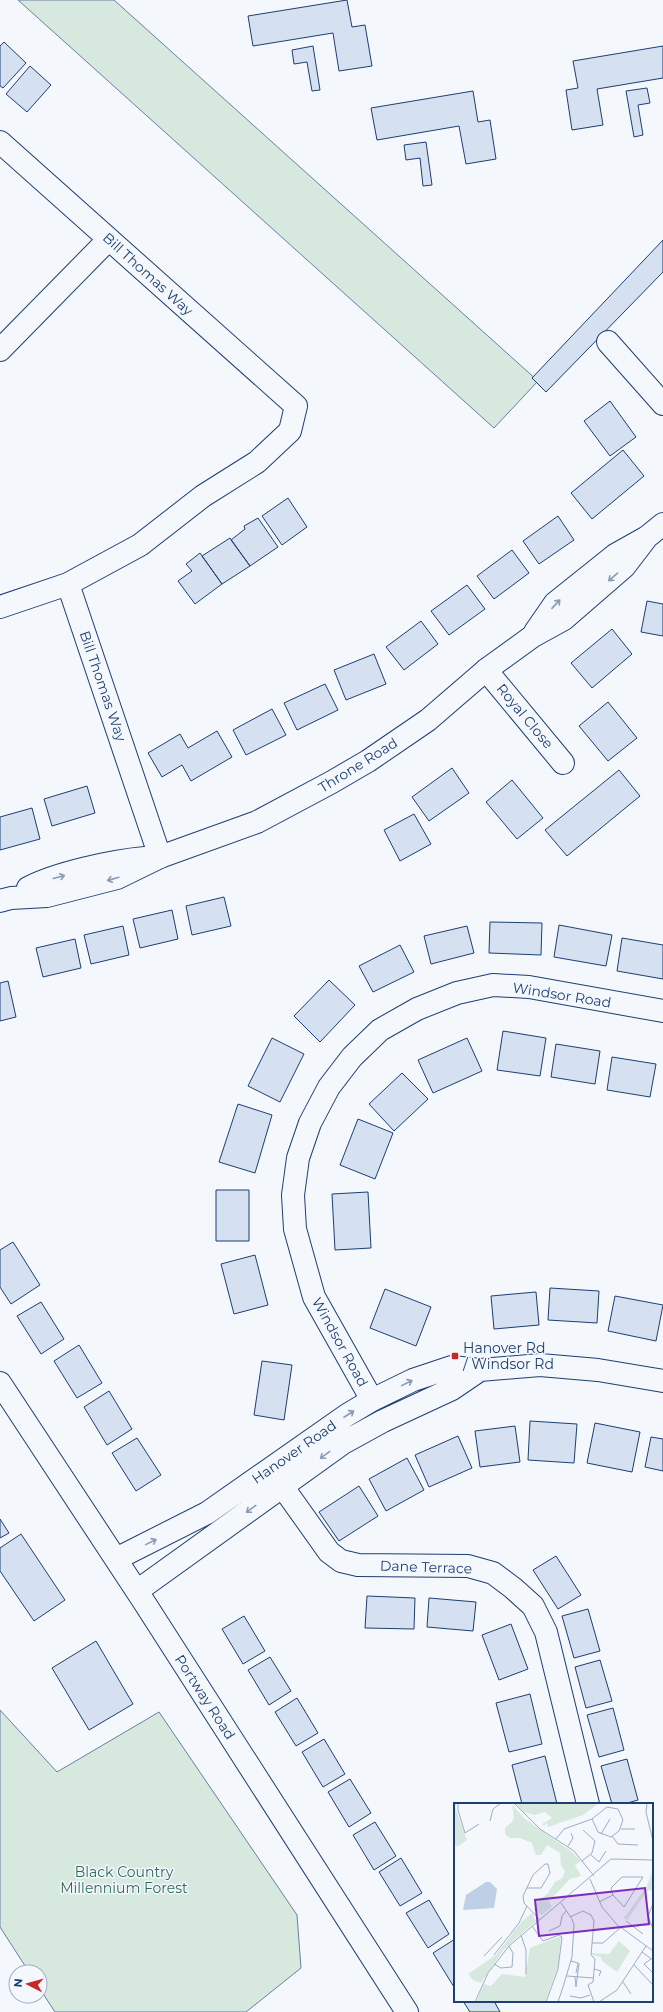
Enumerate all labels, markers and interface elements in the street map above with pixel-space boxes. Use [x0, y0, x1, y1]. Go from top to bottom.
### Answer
street label: Bill Thomas Way [99, 229, 197, 320]
one-way arrow [607, 572, 618, 581]
one-way arrow [551, 599, 560, 609]
street label: Bill Thomas Way [76, 628, 130, 744]
street label: Royal Close [493, 680, 557, 752]
street label: Throne Road [315, 734, 401, 796]
one-way arrow [52, 873, 65, 880]
one-way arrow [106, 876, 119, 883]
street label: Windsor Road [511, 978, 613, 1012]
street label: Windsor Road [308, 1294, 372, 1390]
place label: Hanover Rd / Windsor Rd [462, 1339, 554, 1373]
marker: Hanover Rd / Windsor Rd [450, 1351, 460, 1361]
one-way arrow [401, 1379, 413, 1386]
one-way arrow [343, 1410, 354, 1419]
street label: Hanover Road [248, 1416, 340, 1488]
one-way arrow [320, 1451, 331, 1459]
one-way arrow [245, 1505, 256, 1513]
one-way arrow [145, 1538, 157, 1545]
street label: Dane Terrace [380, 1556, 472, 1578]
street label: Portway Road [171, 1651, 239, 1743]
inset map [454, 1803, 653, 2002]
park label: Black Country Millennium Forest [60, 1863, 188, 1897]
north arrow [8, 1964, 48, 2004]
text: N [11, 1978, 25, 1988]

